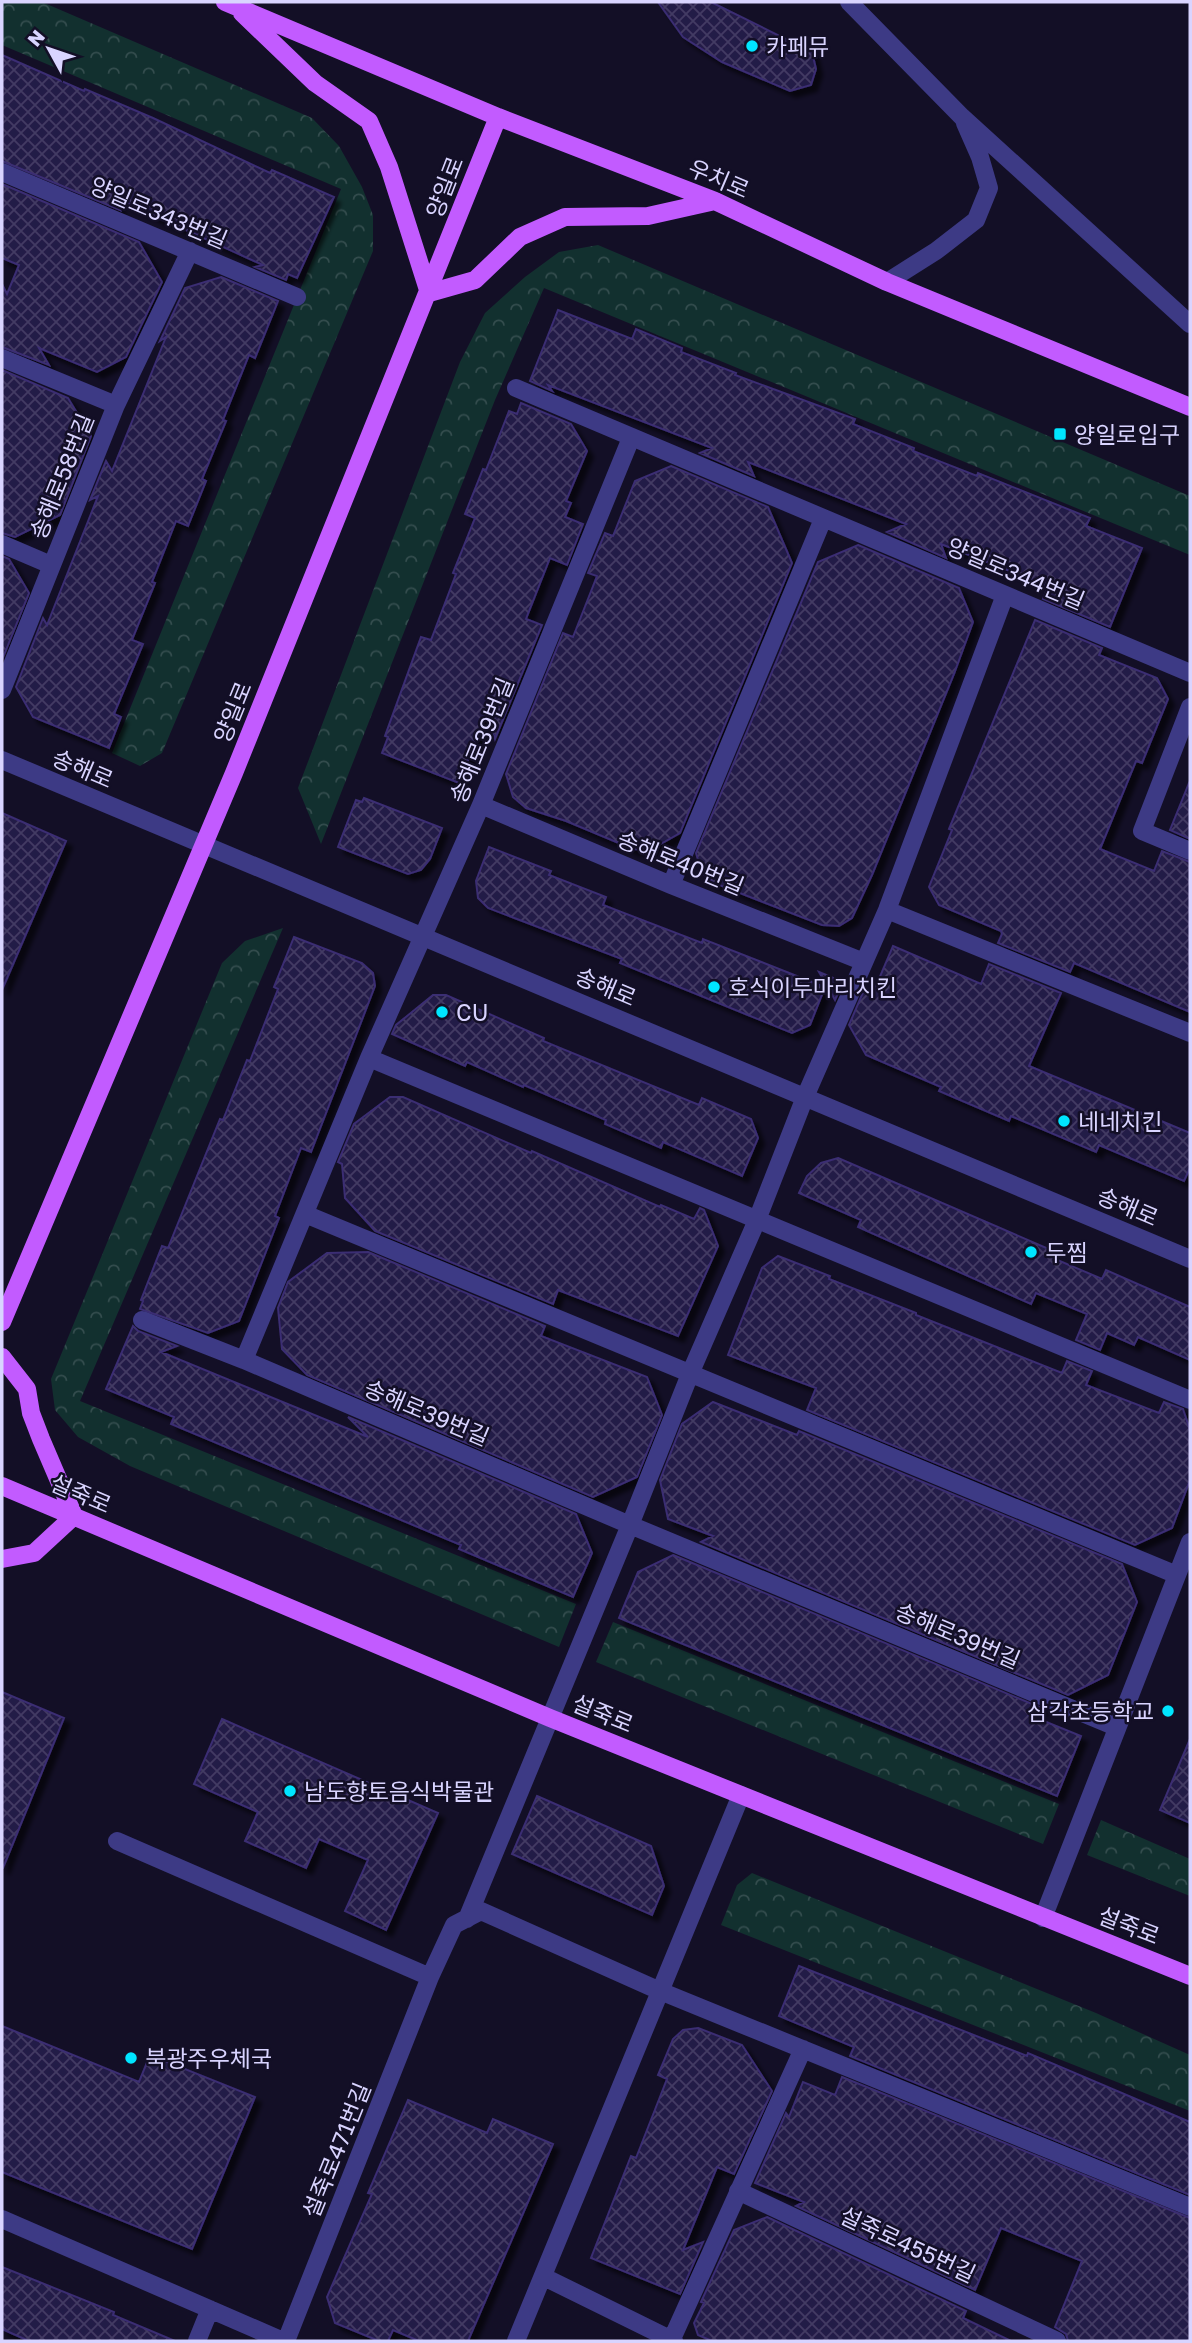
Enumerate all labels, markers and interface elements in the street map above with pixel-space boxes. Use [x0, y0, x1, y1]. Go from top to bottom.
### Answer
north arrow [14, 14, 84, 84]
text: N [22, 25, 49, 51]
place label: 카페뮤 [766, 32, 829, 60]
marker: 카페뮤 [744, 38, 760, 54]
street label: 양일로 [420, 152, 468, 222]
street label: 우치로 [684, 153, 754, 203]
street label: 양일로343번길 [86, 170, 232, 254]
street label: 송해로58번길 [23, 409, 99, 543]
place label: 양일로입구 [1074, 420, 1180, 448]
marker: 양일로입구 [1052, 426, 1068, 442]
street label: 양일로344번길 [943, 531, 1089, 615]
street label: 송해로39번길 [443, 673, 519, 807]
street label: 양일로 [207, 677, 257, 747]
street label: 송해로 [48, 743, 118, 793]
street label: 송해로40번길 [614, 824, 748, 900]
street label: 송해로 [571, 961, 641, 1011]
place label: 호식이두마리치킨 [728, 973, 897, 1001]
marker: 호식이두마리치킨 [706, 979, 722, 995]
place label: CU [456, 998, 488, 1026]
marker: CU [434, 1004, 450, 1020]
place label: 네네치킨 [1078, 1107, 1163, 1135]
marker: 네네치킨 [1056, 1113, 1072, 1129]
street label: 송해로 [1093, 1181, 1163, 1231]
place label: 두찜 [1045, 1238, 1087, 1266]
marker: 두찜 [1023, 1244, 1039, 1260]
street label: 송해로39번길 [360, 1373, 494, 1451]
street label: 설죽로 [46, 1468, 116, 1518]
street label: 송해로39번길 [891, 1596, 1025, 1674]
street label: 설죽로 [568, 1688, 638, 1738]
place label: 삼각초등학교 [1027, 1697, 1154, 1725]
marker: 삼각초등학교 [1160, 1703, 1176, 1719]
place label: 남도향토음식박물관 [304, 1777, 494, 1805]
marker: 남도향토음식박물관 [282, 1783, 298, 1799]
street label: 설죽로 [1094, 1901, 1164, 1949]
place label: 북광주우체국 [145, 2044, 272, 2072]
marker: 북광주우체국 [123, 2050, 139, 2066]
street label: 설죽로471번길 [296, 2078, 376, 2222]
street label: 설죽로455번길 [836, 2200, 980, 2288]

